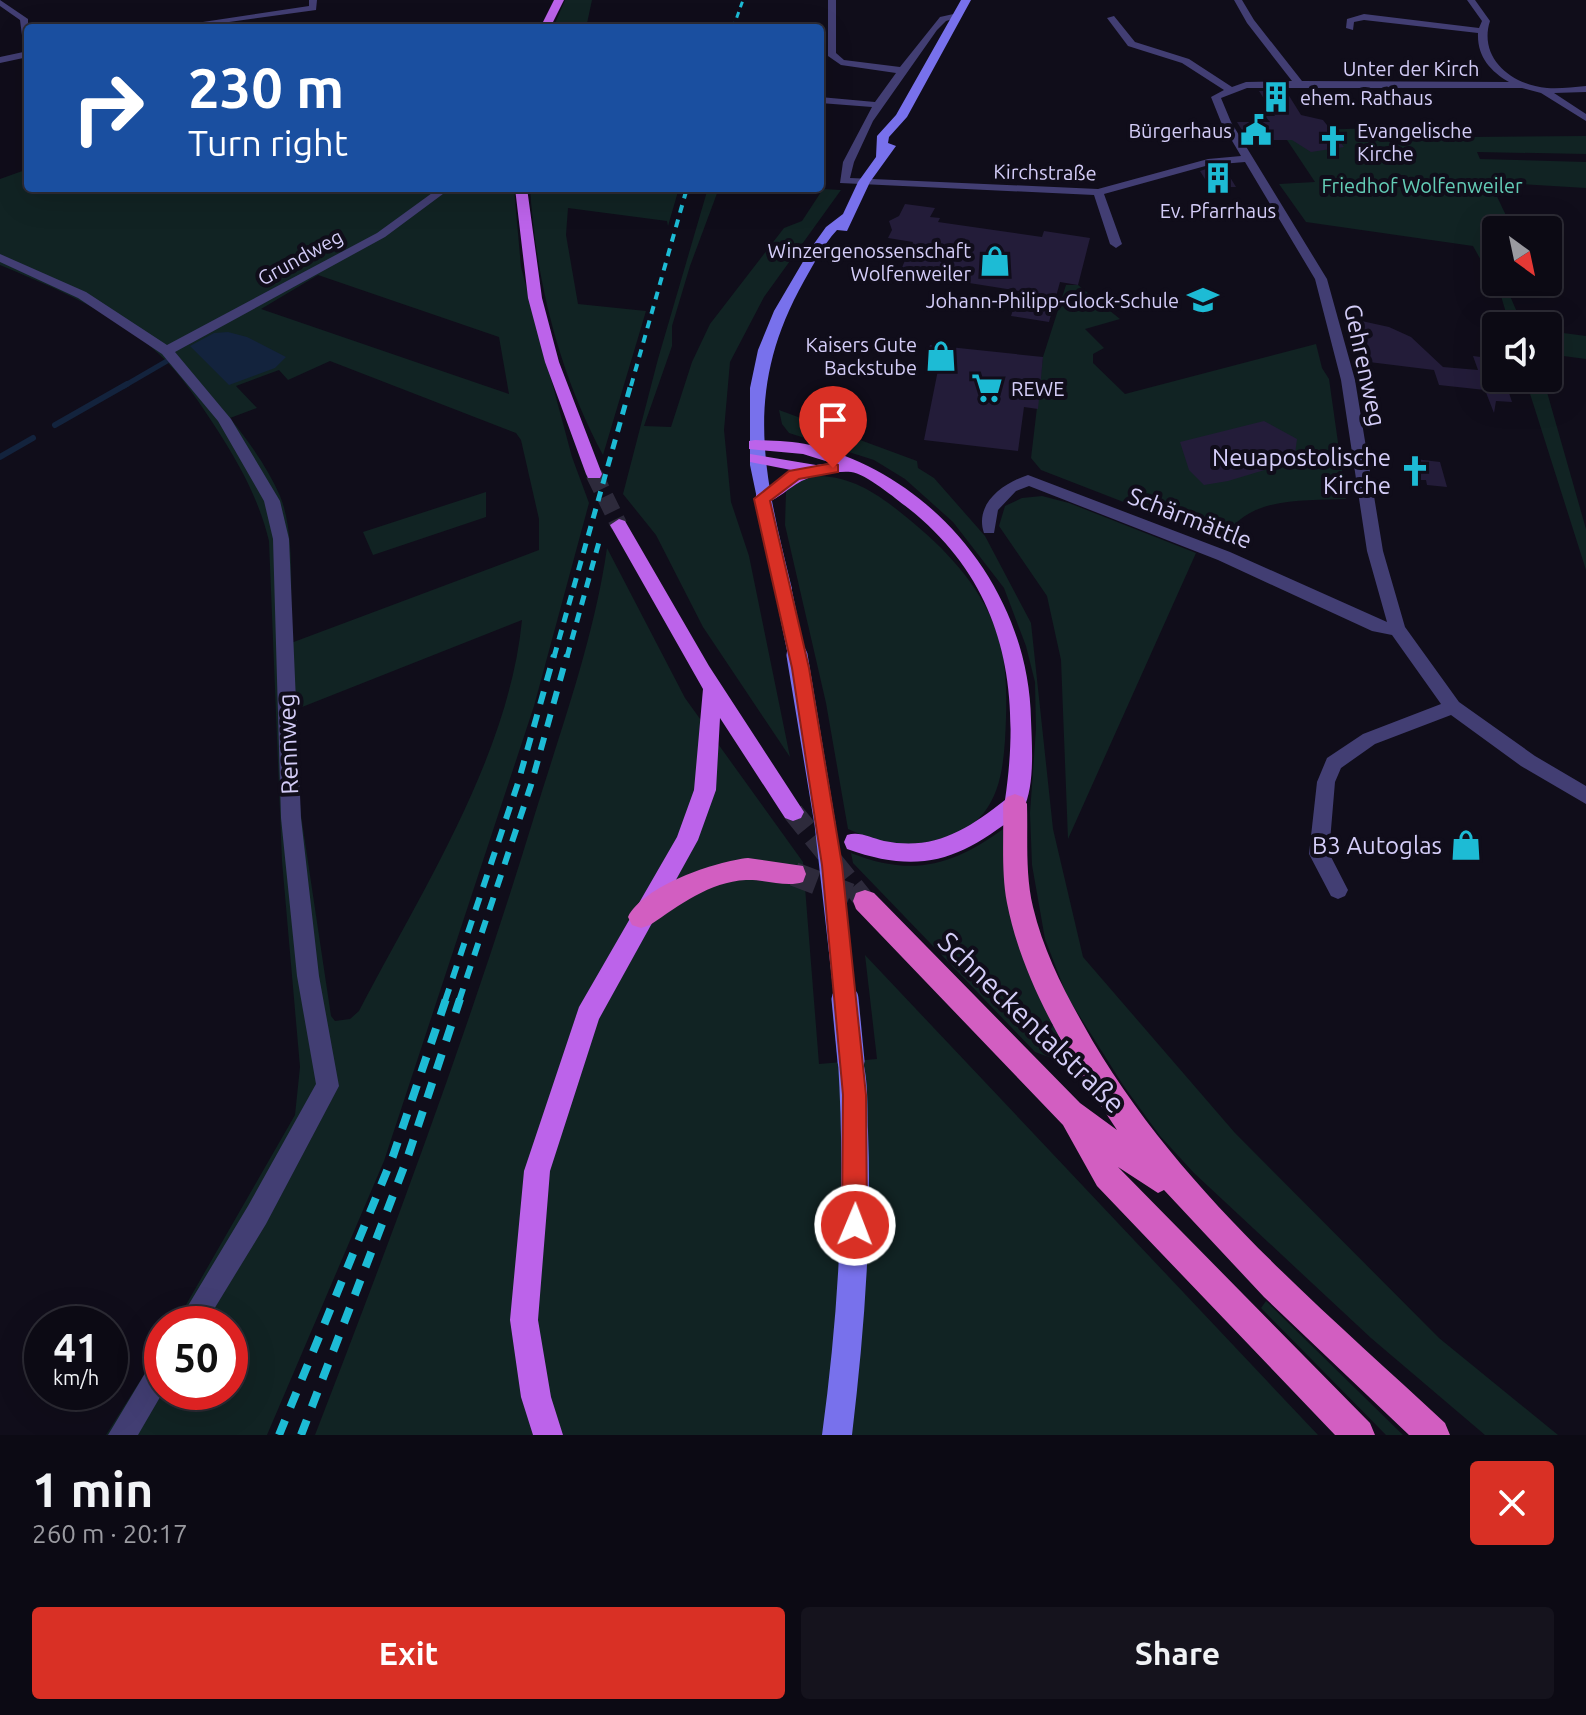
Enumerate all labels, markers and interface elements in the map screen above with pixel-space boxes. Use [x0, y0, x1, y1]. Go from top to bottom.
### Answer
icon: right [56, 56, 160, 160]
text: 230 m [188, 56, 344, 119]
street label: Unter der Kirch [1343, 57, 1479, 80]
building icon: ehem. Rathaus [1259, 80, 1293, 114]
place label: ehem. Rathaus [1300, 86, 1433, 109]
public building icon: Bürgerhaus [1239, 113, 1273, 147]
place label: Bürgerhaus [1128, 119, 1232, 142]
place label: Evangelische Kirche [1357, 119, 1473, 165]
text: Turn right [188, 122, 348, 163]
church icon: Evangelische Kirche [1316, 124, 1350, 158]
street label: Kirchstraße [993, 160, 1097, 184]
building icon: Ev. Pfarrhaus [1201, 161, 1235, 195]
park label: Friedhof Wolfenweiler [1321, 174, 1523, 197]
place label: Ev. Pfarrhaus [1160, 199, 1276, 222]
north arrow [1482, 216, 1562, 296]
map controls [1482, 216, 1562, 392]
street label: Grundweg [254, 224, 346, 290]
place label: Winzergenossenschaft Wolfenweiler [768, 239, 971, 285]
shop icon: Winzergenossenschaft Wolfenweiler [978, 244, 1012, 278]
school or university icon: Johann-Philipp-Glock-Schule [1186, 283, 1220, 317]
place label: Johann-Philipp-Glock-Schule [926, 289, 1179, 312]
street label: Gehrenweg [1339, 301, 1391, 429]
button: sound [1482, 312, 1562, 392]
place label: Kaisers Gute Backstube [806, 333, 917, 379]
shop icon: Kaisers Gute Backstube [924, 339, 958, 373]
supermarket icon: REWE [970, 371, 1004, 405]
place label: REWE [1011, 377, 1064, 400]
pin [799, 386, 867, 468]
icon: arrive [811, 398, 855, 442]
place label: Neuapostolische Kirche [1212, 444, 1391, 499]
church icon: Neuapostolische Kirche [1398, 454, 1432, 488]
street label: Schärmättle [1124, 482, 1256, 554]
street label: Rennweg [273, 693, 303, 795]
shop icon: B3 Autoglas [1449, 828, 1483, 862]
place label: B3 Autoglas [1312, 832, 1442, 859]
street label: Schneckentalstraße [933, 925, 1131, 1119]
position arrow [813, 1183, 897, 1267]
speed limit sign: 50 [144, 1306, 248, 1410]
text: 41 [53, 1325, 99, 1370]
text: km/h [53, 1366, 99, 1389]
button: close [1470, 1461, 1554, 1545]
text: 1 min [32, 1462, 153, 1516]
text: 260 m · 20:17 [32, 1519, 188, 1548]
button: Exit [32, 1607, 785, 1699]
button: Share [801, 1607, 1554, 1699]

